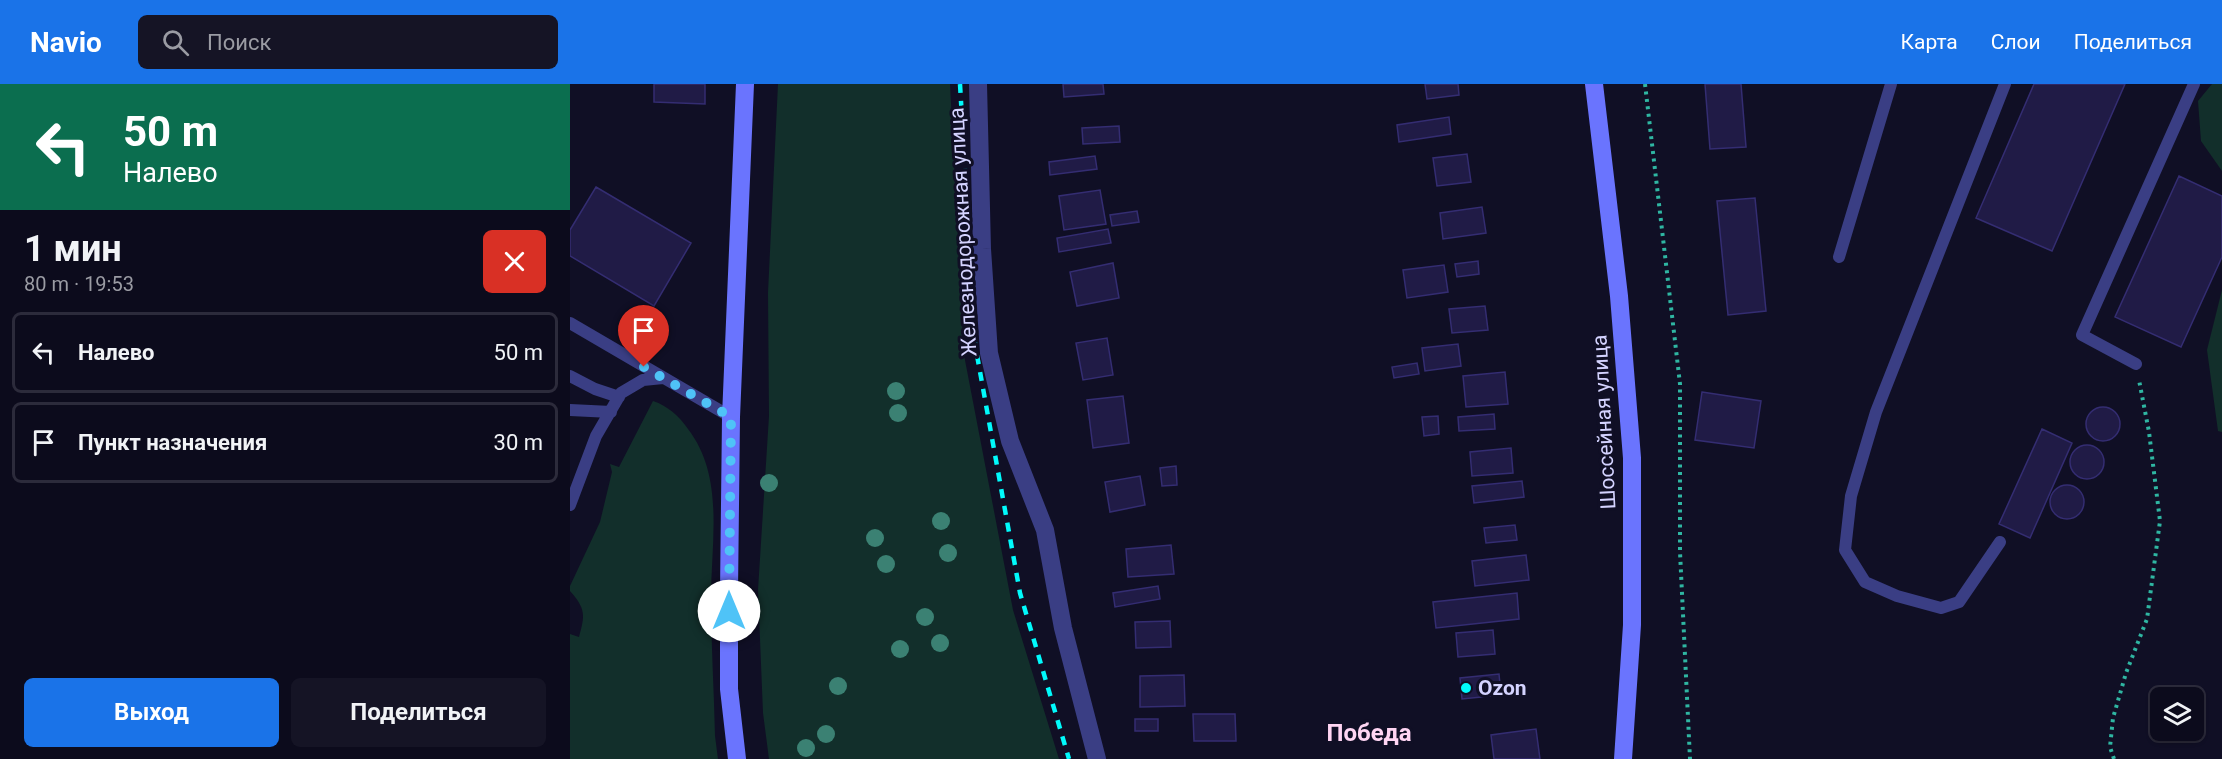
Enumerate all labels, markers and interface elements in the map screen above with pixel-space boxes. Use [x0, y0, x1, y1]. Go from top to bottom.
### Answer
search box [138, 15, 558, 69]
text: Navio [30, 26, 102, 59]
icon: search [159, 26, 192, 59]
text: Поиск [207, 30, 271, 55]
text: Карта [1901, 30, 1958, 54]
text: Слои [1991, 30, 2041, 54]
text: Поделиться [2074, 30, 2192, 54]
text: 50 m [123, 107, 218, 156]
street label: Железнодорожная улица [944, 107, 982, 357]
icon: left [24, 108, 102, 186]
text: Налево [123, 157, 218, 189]
text: 1 мин [24, 228, 122, 270]
button: close [483, 230, 546, 293]
text: 80 m · 19:53 [24, 272, 134, 296]
pin [618, 305, 669, 367]
icon: arrive [627, 314, 660, 347]
street label: Шоссейная улица [1587, 334, 1621, 510]
icon: left [27, 336, 60, 369]
text: Налево [78, 340, 155, 365]
text: 50 m [494, 340, 543, 365]
icon: arrive [27, 426, 60, 459]
text: Пункт назначения [78, 430, 267, 455]
text: 30 m [494, 430, 543, 455]
position arrow [697, 579, 761, 643]
place label: Ozon [1478, 676, 1527, 700]
button: Выход [24, 678, 279, 747]
button: Поделиться [291, 678, 546, 747]
marker: Ozon [1459, 681, 1473, 695]
map controls [2150, 687, 2204, 741]
button: layers [2150, 687, 2204, 741]
district label: Победа [1326, 719, 1412, 747]

